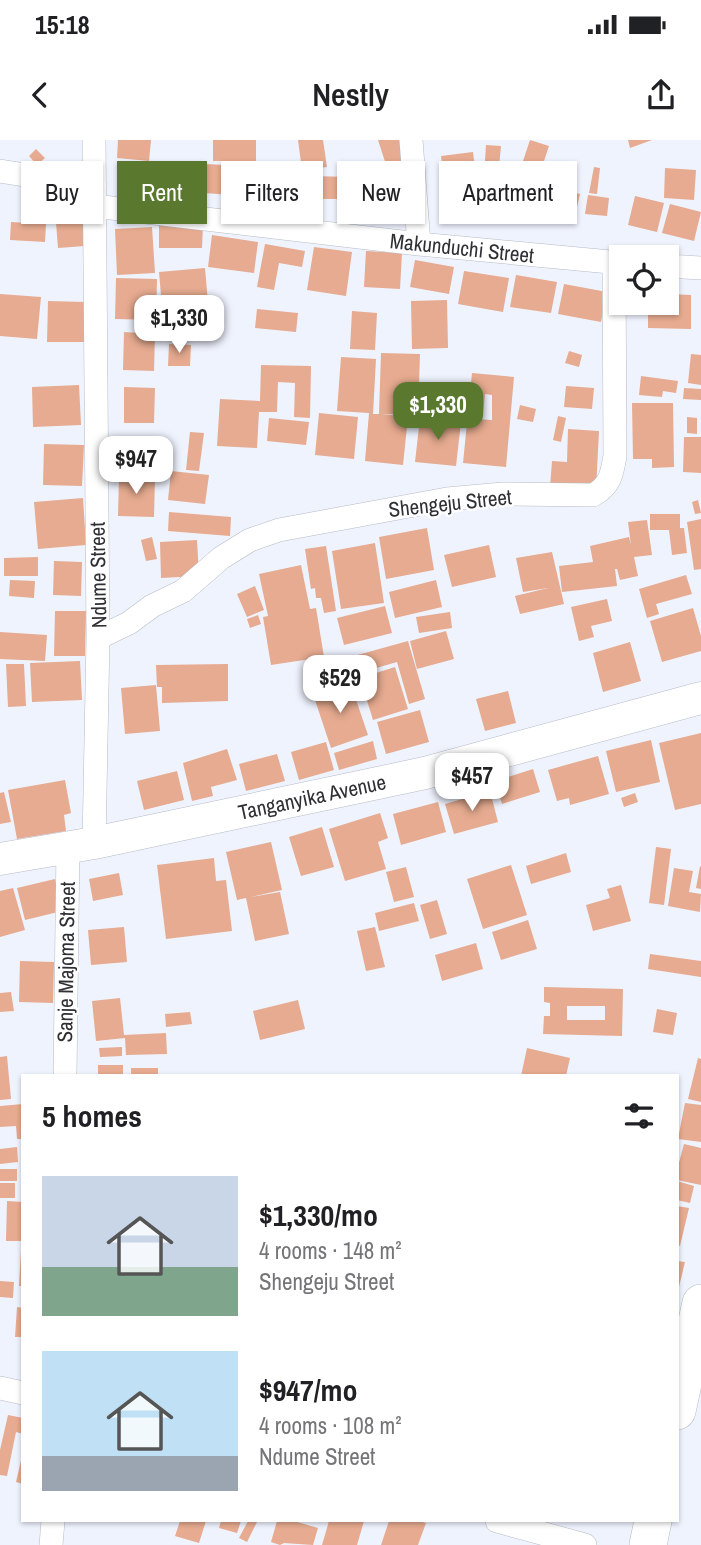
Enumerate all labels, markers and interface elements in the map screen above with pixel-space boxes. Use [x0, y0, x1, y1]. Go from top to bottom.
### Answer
text: 15:18 [35, 7, 90, 42]
text: Nestly [312, 73, 389, 116]
icon: back [21, 76, 59, 114]
icon: share [642, 76, 680, 114]
chip: Buy [21, 161, 103, 224]
chip: Rent [117, 161, 207, 224]
chip: Filters [221, 161, 323, 224]
chip: New [337, 161, 425, 224]
chip: Apartment [439, 161, 577, 224]
street label: Makunduchi Street [389, 226, 536, 270]
map controls [609, 245, 679, 315]
button: locate [609, 245, 679, 315]
pin: $1,330 [122, 296, 236, 355]
text: $1,330 [150, 302, 208, 333]
pin: $1,330 [381, 383, 495, 442]
text: $1,330 [409, 389, 467, 420]
pin: $947 [95, 436, 177, 496]
text: $947 [115, 443, 157, 474]
street label: Shengeju Street [387, 482, 513, 524]
street label: Ndume Street [83, 521, 113, 628]
pin: $529 [299, 656, 381, 715]
text: $529 [319, 662, 361, 693]
pin: $457 [431, 754, 513, 813]
text: $457 [451, 760, 493, 791]
street label: Tanganyika Avenue [235, 767, 389, 827]
street label: Sanje Majoma Street [50, 881, 82, 1043]
text: 5 homes [42, 1096, 142, 1136]
icon: filters [620, 1097, 658, 1135]
text: $1,330/mo [259, 1195, 378, 1235]
icon: home [98, 1204, 182, 1288]
text: 4 rooms · 148 m² [259, 1235, 402, 1266]
text: Shengeju Street [259, 1266, 394, 1297]
text: $947/mo [259, 1370, 357, 1410]
icon: home [98, 1379, 182, 1463]
text: 4 rooms · 108 m² [259, 1410, 402, 1441]
text: Ndume Street [259, 1441, 375, 1472]

